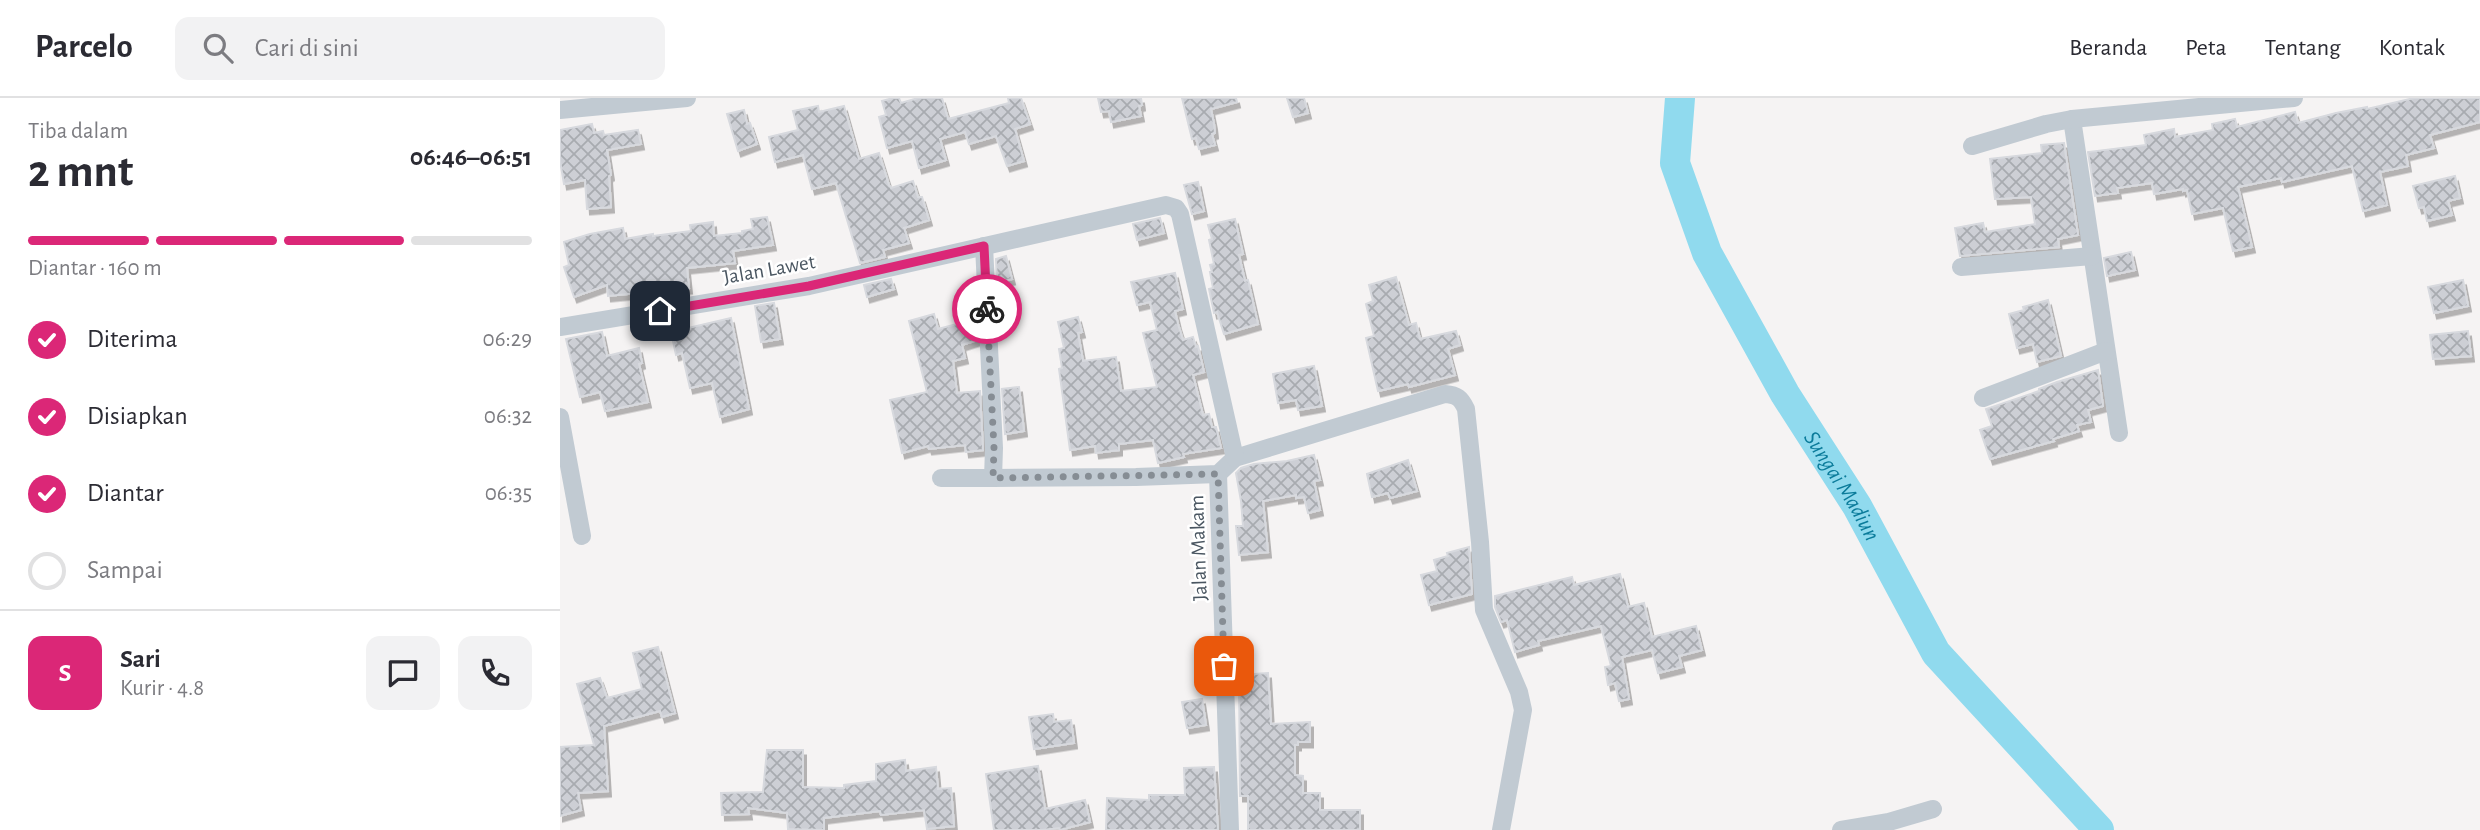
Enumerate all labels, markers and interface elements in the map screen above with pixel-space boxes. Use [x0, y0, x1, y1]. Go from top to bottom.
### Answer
search box [175, 17, 665, 80]
icon: search [199, 29, 237, 67]
text: Parcelo [35, 31, 133, 64]
text: Cari di sini [255, 35, 359, 61]
text: Beranda [2069, 36, 2147, 60]
text: Peta [2185, 36, 2227, 60]
text: Tentang [2265, 36, 2341, 60]
text: Kontak [2379, 36, 2445, 60]
text: Tiba dalam [28, 120, 128, 143]
text: 06:46–06:51 [410, 144, 532, 170]
text: 2 mnt [28, 149, 133, 195]
street label: Jalan Lawet [721, 251, 817, 288]
text: Diantar · 160 m [28, 257, 162, 280]
courier [952, 274, 1022, 344]
pin [630, 281, 690, 341]
icon: bike [968, 290, 1006, 328]
icon: home [641, 292, 679, 330]
icon: check [28, 321, 66, 359]
text: Diterima [87, 326, 178, 352]
text: 06:29 [483, 328, 532, 351]
icon: check [28, 398, 66, 436]
text: Disiapkan [87, 403, 188, 429]
text: 06:32 [484, 405, 532, 428]
water label: Sungai Madiun [1799, 427, 1883, 545]
icon: check [28, 475, 66, 513]
text: Diantar [87, 480, 164, 506]
text: 06:35 [485, 482, 532, 505]
street label: Jalan Makam [1186, 495, 1211, 601]
text: Sampai [87, 557, 163, 583]
button: chat [366, 636, 440, 710]
button: phone [458, 636, 532, 710]
pin [1194, 636, 1254, 696]
text: Sari [120, 646, 161, 672]
icon: bag [1205, 647, 1243, 685]
text: S [59, 660, 71, 686]
text: Kurir · 4.8 [120, 677, 204, 700]

